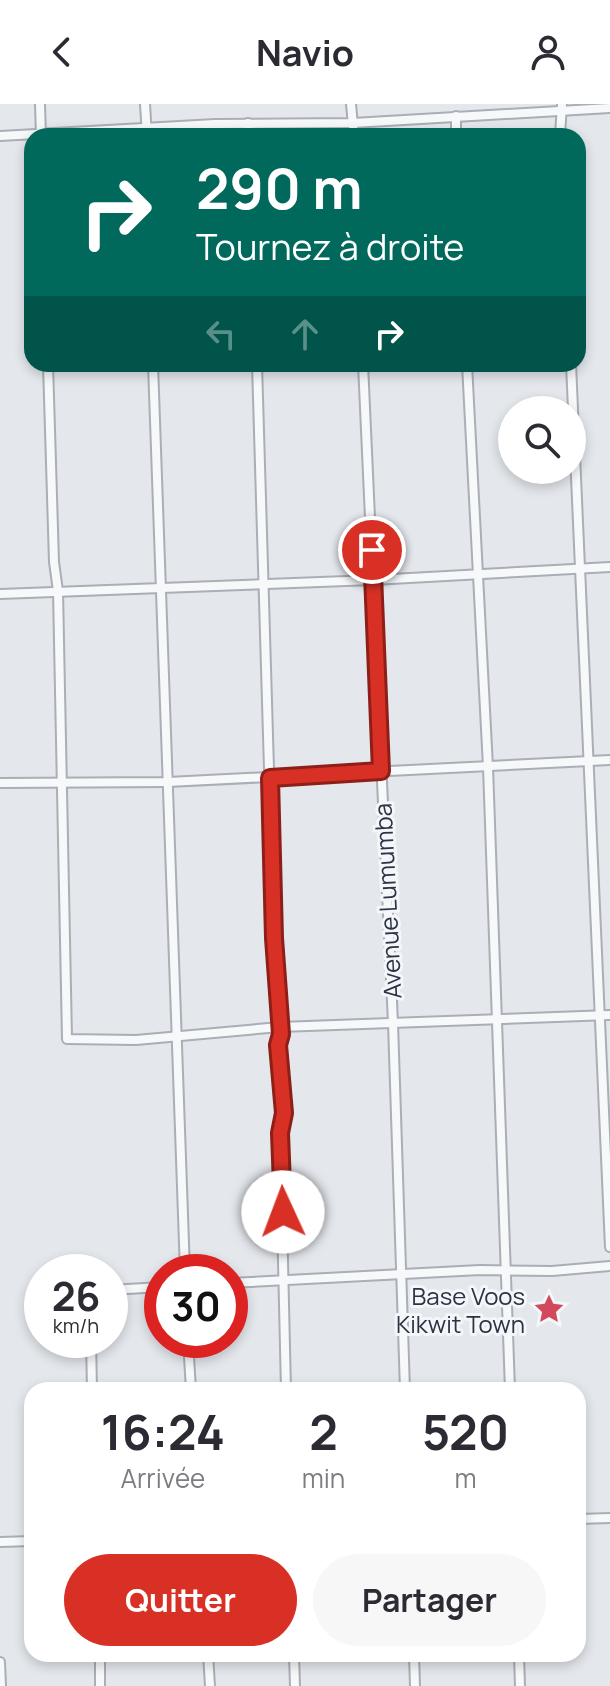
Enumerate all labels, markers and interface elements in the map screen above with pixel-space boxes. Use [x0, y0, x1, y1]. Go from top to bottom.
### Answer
text: Navio [256, 28, 354, 77]
icon: back [40, 30, 84, 74]
icon: person [526, 30, 570, 74]
text: 290 m [196, 149, 363, 226]
icon: right [64, 160, 168, 264]
text: Tournez à droite [196, 222, 464, 271]
icon: left [199, 312, 243, 356]
icon: ahead [283, 312, 327, 356]
icon: right [367, 312, 411, 356]
map controls [498, 396, 586, 484]
button: search [498, 396, 586, 484]
pin [338, 516, 406, 584]
icon: arrive [350, 528, 394, 572]
street label: Avenue Lumumba [365, 802, 409, 1000]
position arrow [241, 1170, 325, 1254]
speed limit sign: 30 [144, 1254, 248, 1358]
text: 26 [52, 1268, 100, 1323]
place label: Base Voos Kikwit Town [396, 1279, 525, 1340]
place icon: Base Voos Kikwit Town [532, 1292, 566, 1326]
text: km/h [53, 1312, 99, 1339]
text: 16:24 [101, 1399, 225, 1464]
text: 2 [309, 1399, 338, 1464]
text: 520 [422, 1399, 509, 1464]
text: Arrivée [120, 1460, 205, 1496]
text: min [302, 1460, 345, 1496]
text: m [455, 1460, 477, 1496]
button: Quitter [64, 1554, 297, 1646]
button: Partager [313, 1554, 546, 1646]

